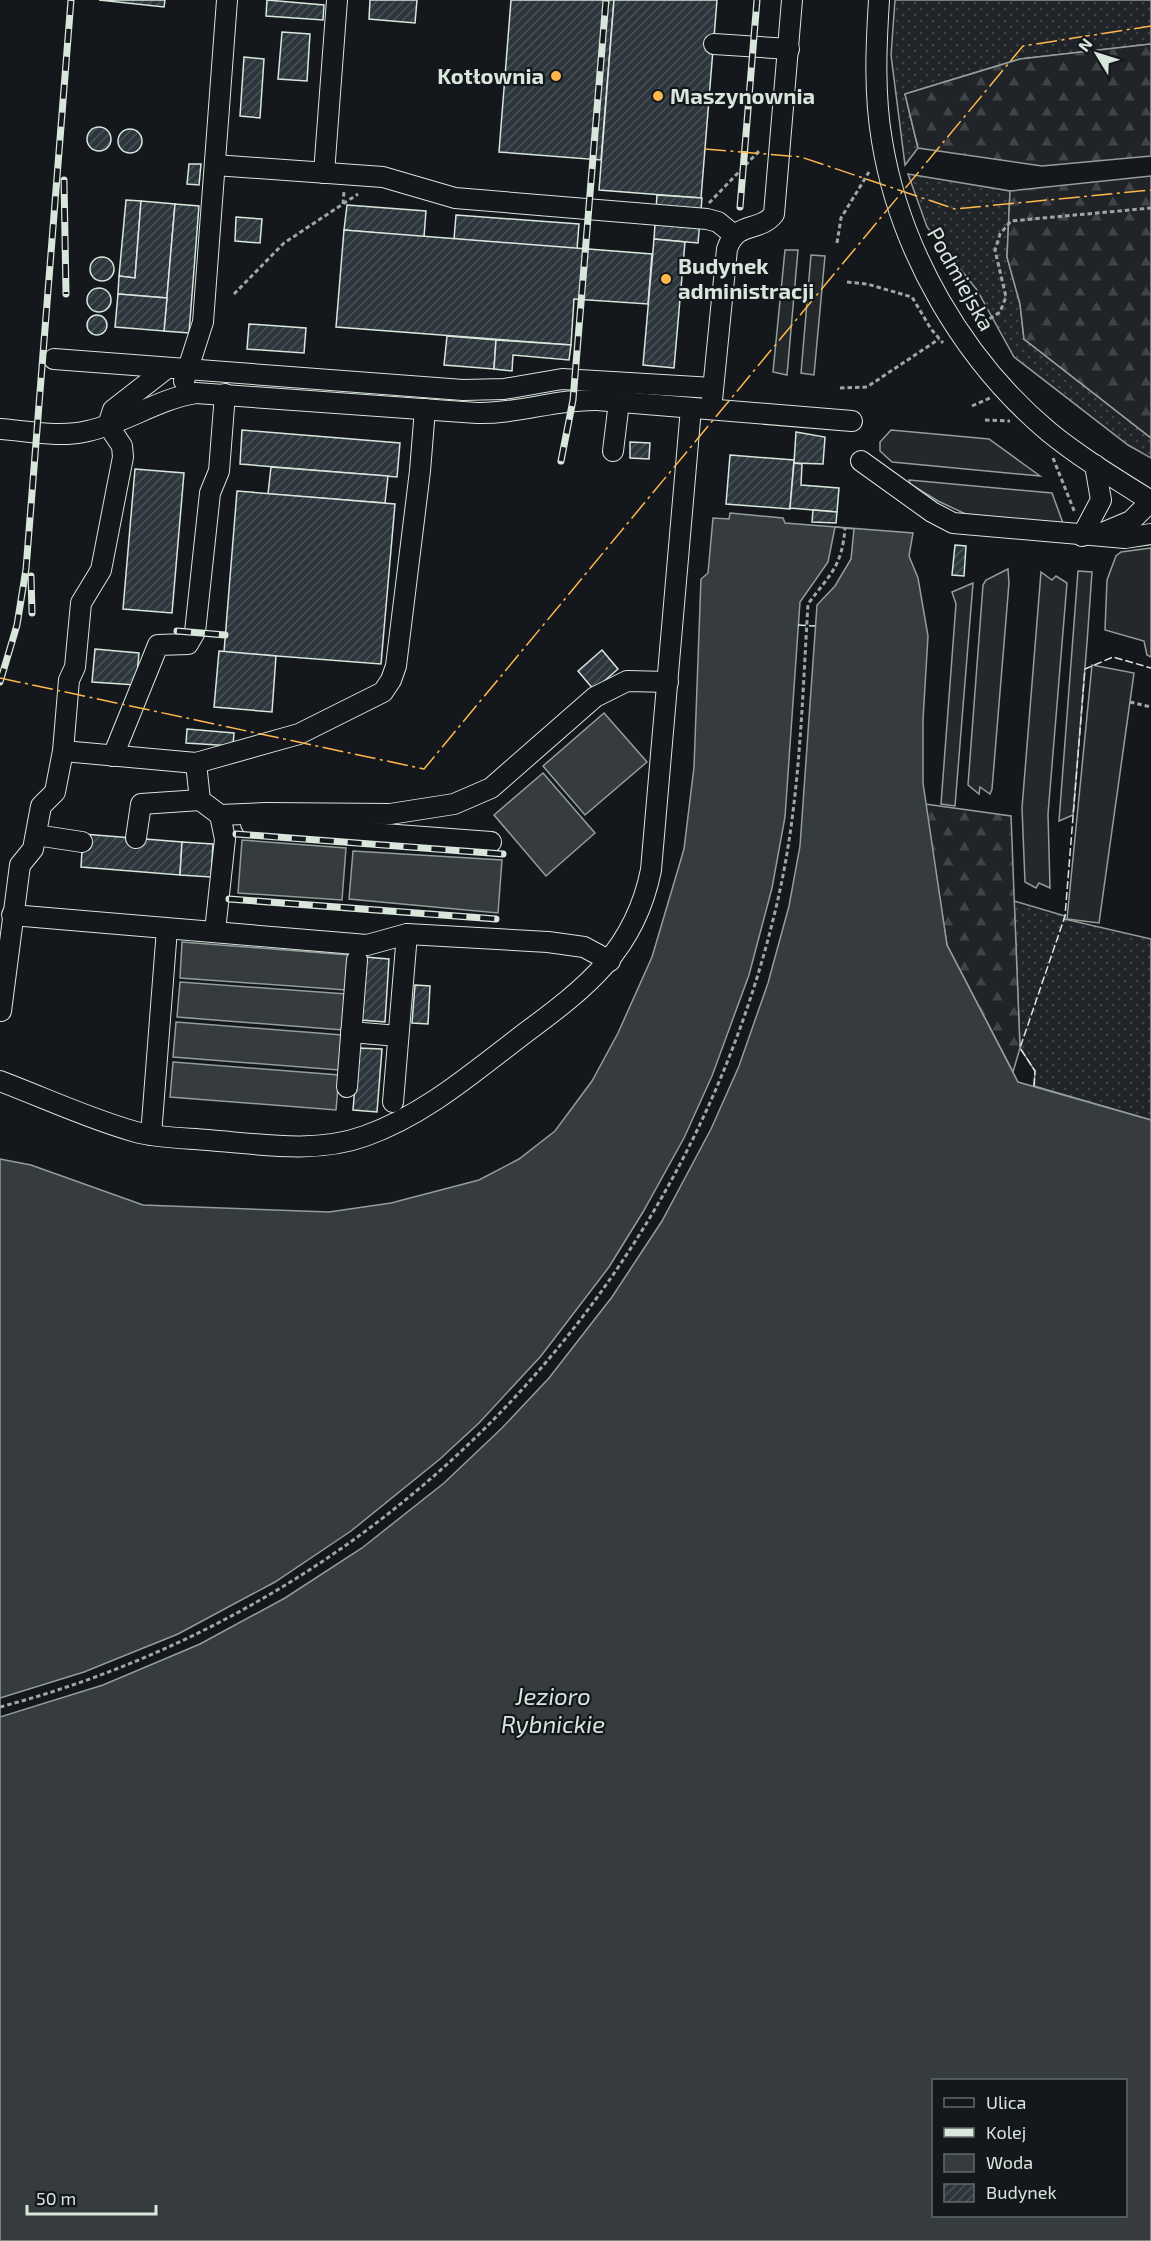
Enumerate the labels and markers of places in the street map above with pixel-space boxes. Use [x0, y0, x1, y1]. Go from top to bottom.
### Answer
place label: Kotłownia [437, 62, 544, 88]
marker: Kotłownia [549, 69, 563, 83]
place label: Maszynownia [670, 82, 815, 109]
marker: Maszynownia [651, 89, 665, 103]
place label: Budynek administracji [678, 252, 814, 303]
marker: Budynek administracji [659, 272, 673, 286]

